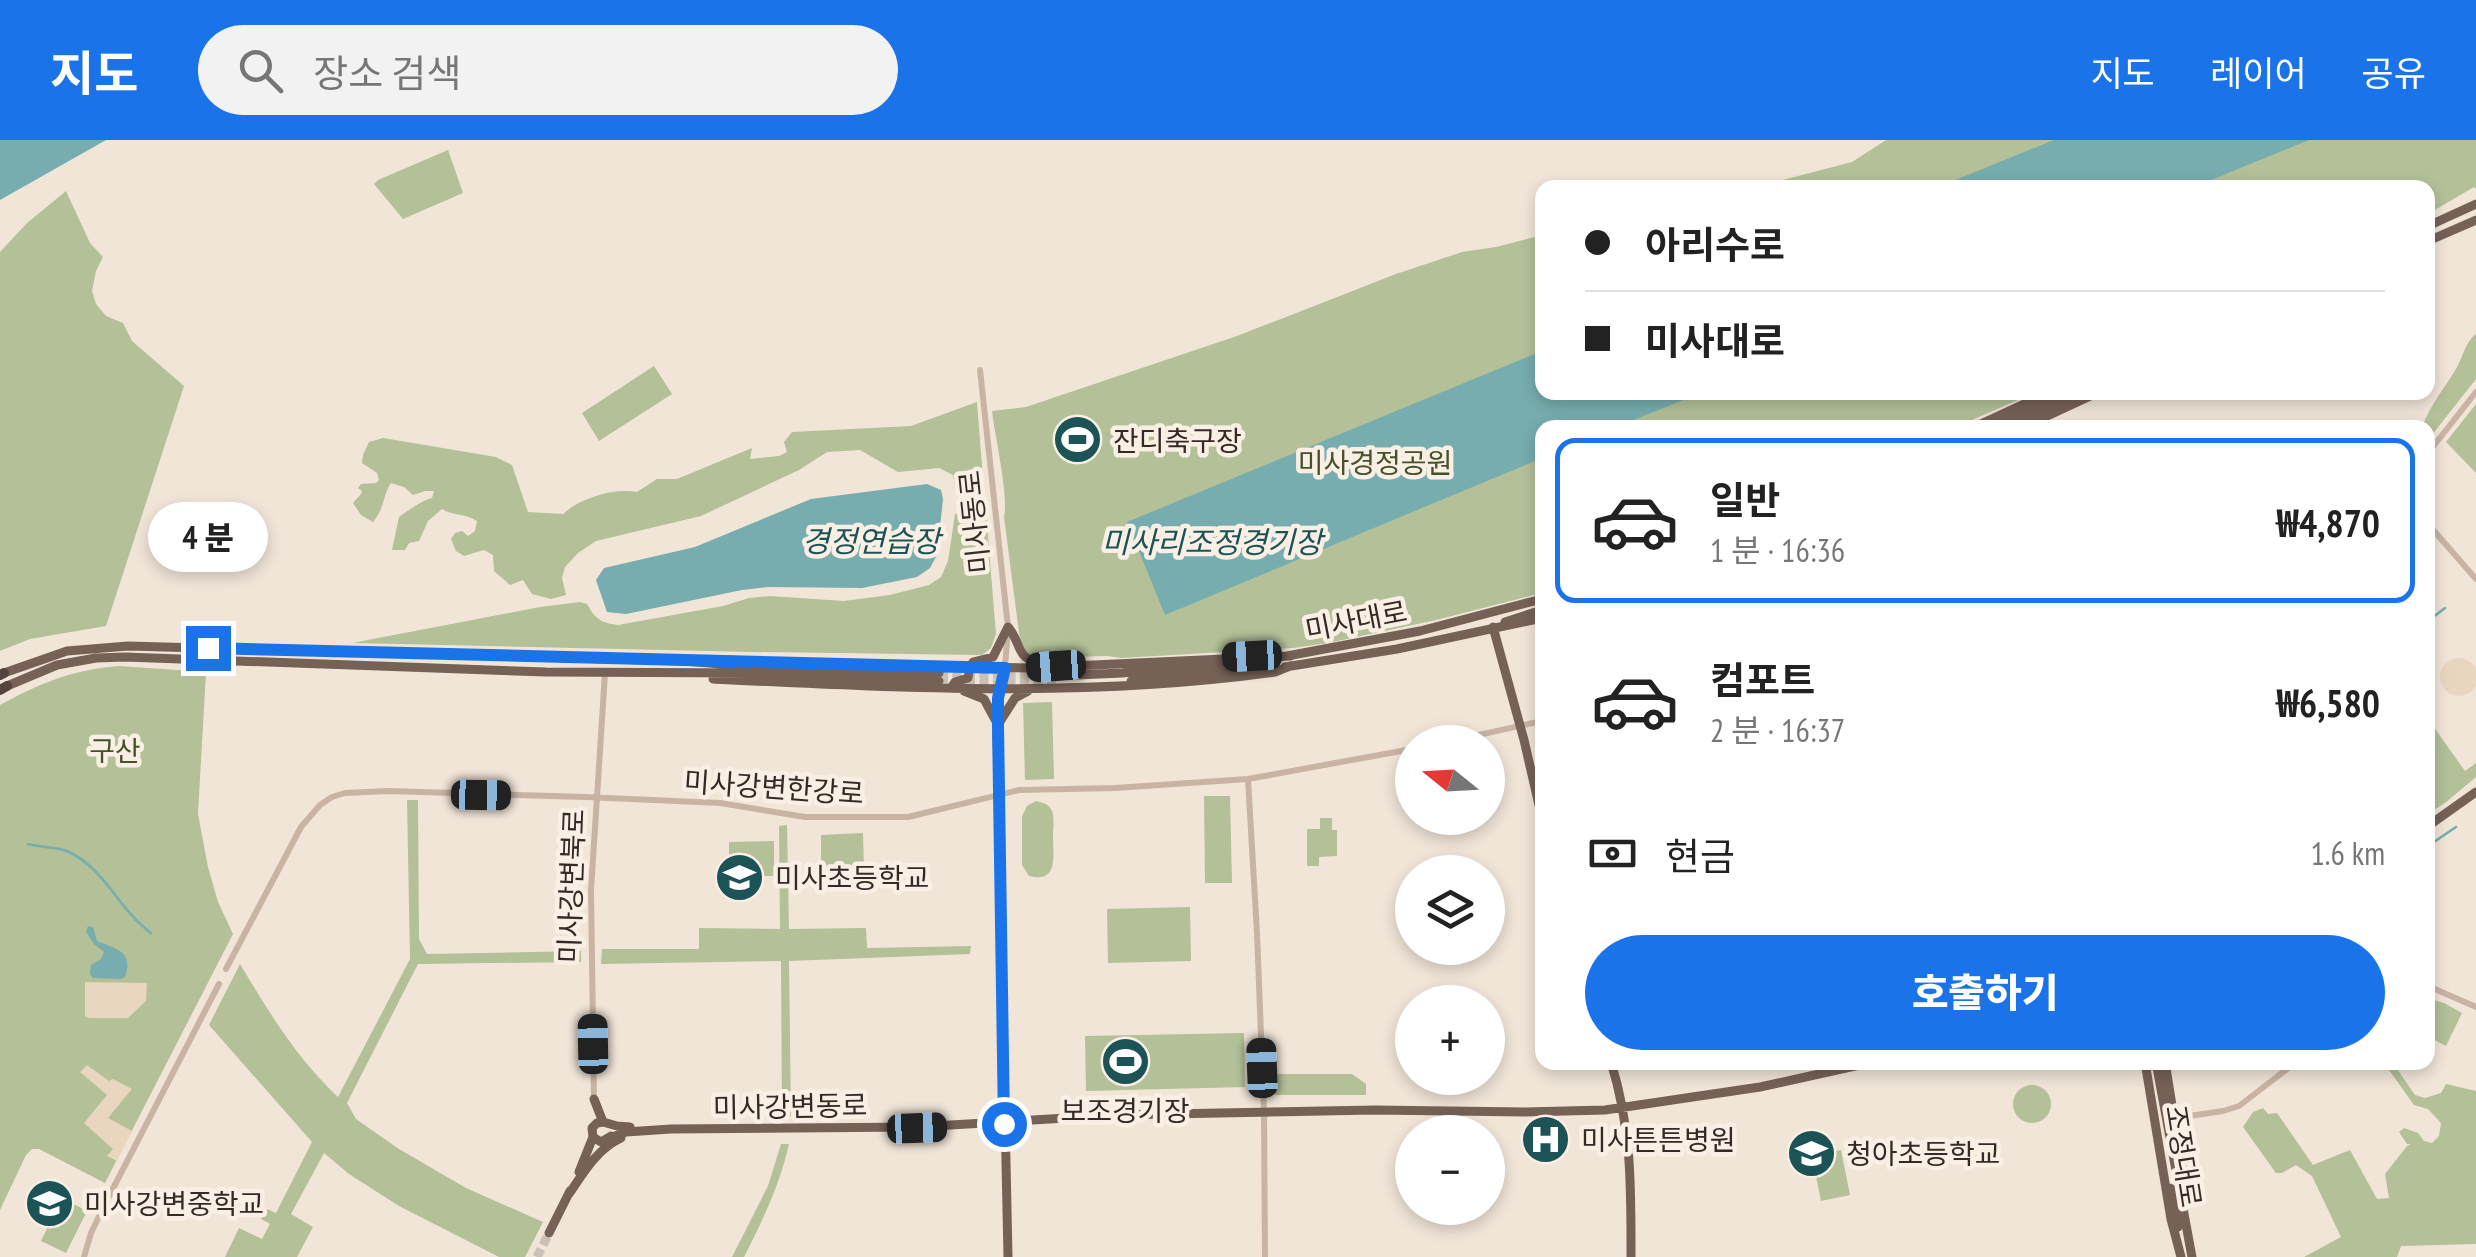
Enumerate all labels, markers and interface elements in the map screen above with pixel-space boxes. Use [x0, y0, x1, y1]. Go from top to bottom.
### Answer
search box [198, 25, 898, 115]
text: 지도 [50, 42, 138, 104]
icon: search [233, 43, 288, 98]
text: 장소 검색 [313, 48, 461, 97]
text: 지도 [2091, 50, 2155, 96]
text: 레이어 [2210, 50, 2307, 96]
text: 공유 [2362, 50, 2426, 96]
text: 아리수로 [1645, 220, 1785, 269]
text: 미사대로 [1645, 316, 1785, 365]
sports icon: 잔디축구장 [1052, 414, 1104, 466]
place label: 잔디축구장 [1113, 422, 1242, 459]
park label: 미사경정공원 [1298, 444, 1452, 481]
street label: 미사동로 [950, 469, 998, 575]
text: 일반 [1710, 475, 1780, 524]
icon: car [1590, 476, 1680, 566]
text: ₩4,870 [2276, 498, 2380, 547]
callout: 4 분 [148, 503, 268, 573]
text: 4 분 [182, 516, 234, 558]
water label: 경정연습장 [802, 521, 944, 560]
water label: 미사리조정경기장 [1102, 522, 1327, 561]
text: 1 분 · 16:36 [1710, 529, 1845, 571]
street label: 미사대로 [1302, 592, 1410, 648]
route end [186, 626, 231, 671]
car [1221, 639, 1283, 673]
car [1025, 649, 1087, 683]
text: 컴포트 [1710, 655, 1815, 704]
icon: car [1590, 656, 1680, 746]
text: ₩6,580 [2276, 678, 2380, 727]
text: 2 분 · 16:37 [1710, 709, 1845, 751]
north arrow [1395, 725, 1505, 835]
map controls [1395, 725, 1505, 1225]
park label: 구산 [89, 732, 141, 769]
street label: 미사강변한강로 [683, 762, 865, 812]
car [451, 779, 511, 811]
street label: 미사강변북로 [550, 808, 592, 964]
icon: cash [1585, 826, 1640, 881]
text: 현금 [1665, 831, 1735, 880]
text: 1.6 km [2310, 832, 2385, 874]
school or university icon: 미사초등학교 [714, 851, 766, 903]
button: layers [1395, 855, 1505, 965]
place label: 미사초등학교 [775, 859, 930, 896]
button: 호출하기 [1585, 935, 2385, 1050]
button: + [1395, 985, 1505, 1095]
car [577, 1014, 609, 1074]
sports icon: 보조경기장 [1099, 1036, 1151, 1088]
car [1246, 1037, 1278, 1099]
street label: 미사강변동로 [712, 1086, 868, 1126]
place label: 보조경기장 [1061, 1092, 1189, 1129]
route start [982, 1102, 1027, 1147]
street label: 조정대로 [2158, 1102, 2210, 1210]
car [886, 1112, 948, 1144]
hospital icon: 미사튼튼병원 [1520, 1113, 1572, 1165]
button: − [1395, 1115, 1505, 1225]
place label: 미사튼튼병원 [1581, 1121, 1736, 1158]
school or university icon: 청아초등학교 [1785, 1127, 1837, 1179]
place label: 청아초등학교 [1846, 1135, 2001, 1172]
school or university icon: 미사강변중학교 [23, 1177, 75, 1229]
place label: 미사강변중학교 [84, 1185, 264, 1222]

